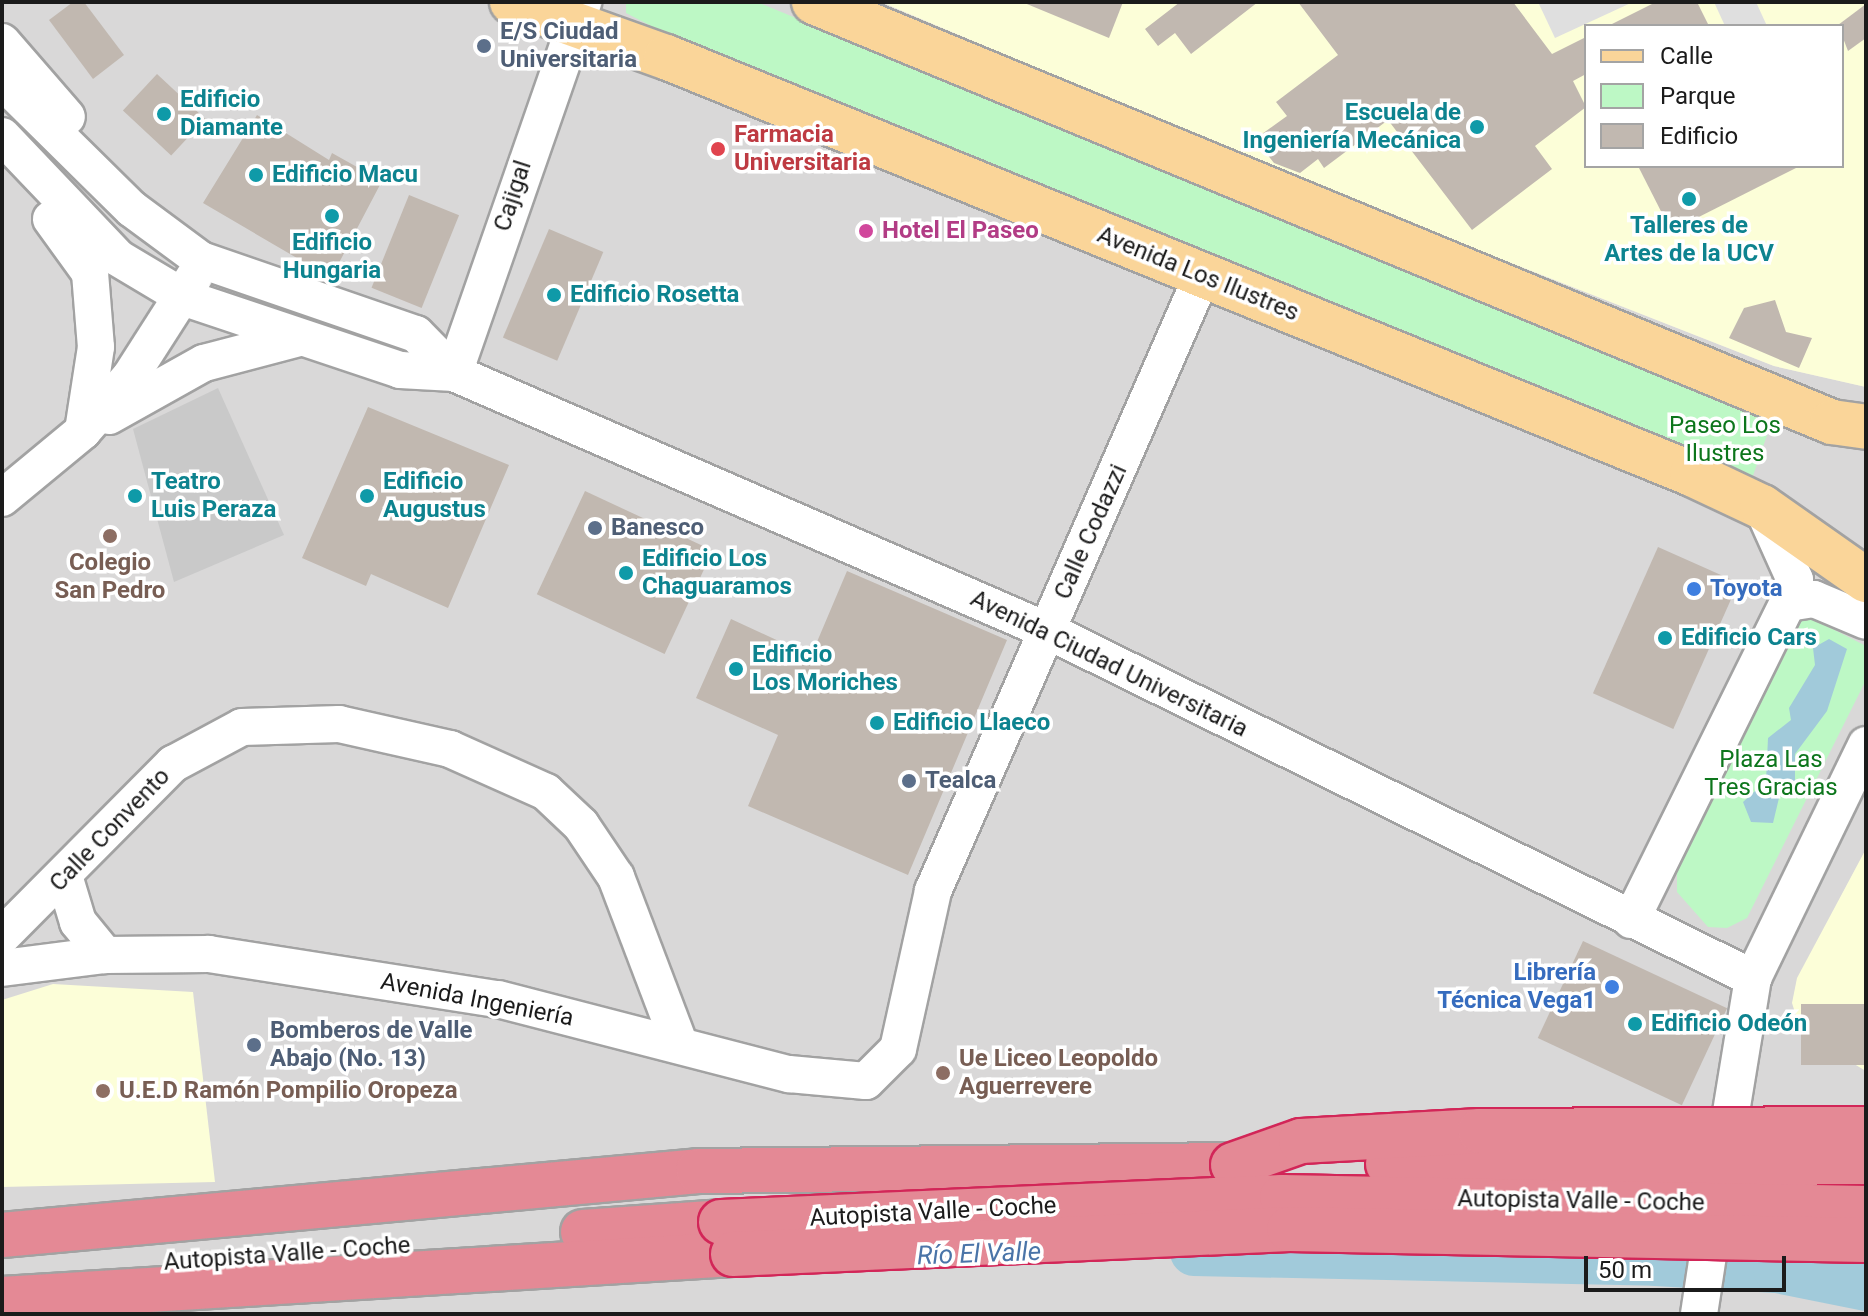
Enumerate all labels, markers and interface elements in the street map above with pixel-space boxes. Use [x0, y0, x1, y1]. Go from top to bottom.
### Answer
place label: E/S Ciudad Universitaria [500, 18, 637, 74]
legend [1584, 24, 1844, 168]
marker: E/S Ciudad Universitaria [475, 37, 493, 55]
text: Calle [1660, 42, 1713, 70]
text: Parque [1660, 82, 1736, 110]
place label: Edificio Diamante [180, 86, 283, 142]
place label: Escuela de Ingeniería Mecánica [1242, 99, 1461, 155]
marker: Edificio Diamante [155, 105, 173, 123]
marker: Escuela de Ingeniería Mecánica [1468, 118, 1486, 136]
place label: Farmacia Universitaria [734, 121, 871, 177]
text: Edificio [1660, 122, 1738, 150]
marker: Farmacia Universitaria [709, 140, 727, 158]
street label: Cajigal [488, 157, 538, 235]
place label: Edificio Macu [272, 161, 418, 189]
marker: Edificio Macu [247, 166, 265, 184]
marker: Talleres de Artes de la UCV [1680, 190, 1698, 208]
marker: Edificio Hungaria [323, 207, 341, 225]
place label: Talleres de Artes de la UCV [1604, 212, 1774, 268]
place label: Hotel El Paseo [882, 217, 1039, 245]
street label: Avenida Los Ilustres [1093, 220, 1303, 328]
marker: Hotel El Paseo [857, 222, 875, 240]
place label: Edificio Hungaria [283, 229, 381, 285]
place label: Edificio Rosetta [570, 281, 739, 309]
marker: Edificio Rosetta [545, 286, 563, 304]
park label: Paseo Los Ilustres [1669, 412, 1781, 468]
street label: Calle Codazzi [1048, 460, 1134, 604]
place label: Teatro Luis Peraza [151, 468, 276, 524]
place label: Edificio Augustus [383, 468, 486, 524]
marker: Teatro Luis Peraza [126, 487, 144, 505]
marker: Edificio Augustus [358, 487, 376, 505]
place label: Banesco [611, 514, 704, 542]
marker: Banesco [586, 519, 604, 537]
marker: Colegio San Pedro [101, 527, 119, 545]
place label: Edificio Los Chaguaramos [642, 545, 792, 601]
place label: Colegio San Pedro [55, 549, 165, 605]
marker: Edificio Los Chaguaramos [617, 564, 635, 582]
place label: Toyota [1710, 575, 1783, 603]
marker: Toyota [1685, 580, 1703, 598]
street label: Avenida Ciudad Universitaria [966, 584, 1252, 744]
place label: Edificio Cars [1681, 624, 1817, 652]
marker: Edificio Cars [1656, 629, 1674, 647]
place label: Edificio Los Moriches [752, 641, 898, 697]
marker: Edificio Los Moriches [727, 660, 745, 678]
place label: Edificio Llaeco [893, 709, 1050, 737]
marker: Edificio Llaeco [868, 714, 886, 732]
park label: Plaza Las Tres Gracias [1704, 746, 1838, 802]
street label: Calle Convento [44, 762, 176, 898]
place label: Tealca [925, 767, 996, 795]
marker: Tealca [900, 772, 918, 790]
place label: Librería Técnica Vega1 [1437, 959, 1596, 1015]
street label: Avenida Ingeniería [378, 967, 576, 1033]
marker: Librería Técnica Vega1 [1603, 978, 1621, 996]
place label: Edificio Odeón [1651, 1010, 1807, 1038]
marker: Edificio Odeón [1626, 1015, 1644, 1033]
place label: Bomberos de Valle Abajo (No. 13) [270, 1017, 472, 1073]
marker: Bomberos de Valle Abajo (No. 13) [245, 1036, 263, 1054]
place label: Ue Liceo Leopoldo Aguerrevere [959, 1045, 1158, 1101]
marker: Ue Liceo Leopoldo Aguerrevere [934, 1064, 952, 1082]
place label: U.E.D Ramón Pompilio Oropeza [119, 1077, 458, 1105]
marker: U.E.D Ramón Pompilio Oropeza [94, 1082, 112, 1100]
street label: Autopista Valle - Coche [1457, 1184, 1705, 1218]
street label: Autopista Valle - Coche [809, 1191, 1057, 1233]
street label: Autopista Valle - Coche [163, 1231, 411, 1277]
water label: Río El Valle [916, 1236, 1042, 1272]
scale bar [1588, 1240, 1790, 1290]
text: 50 m [1598, 1256, 1652, 1284]

